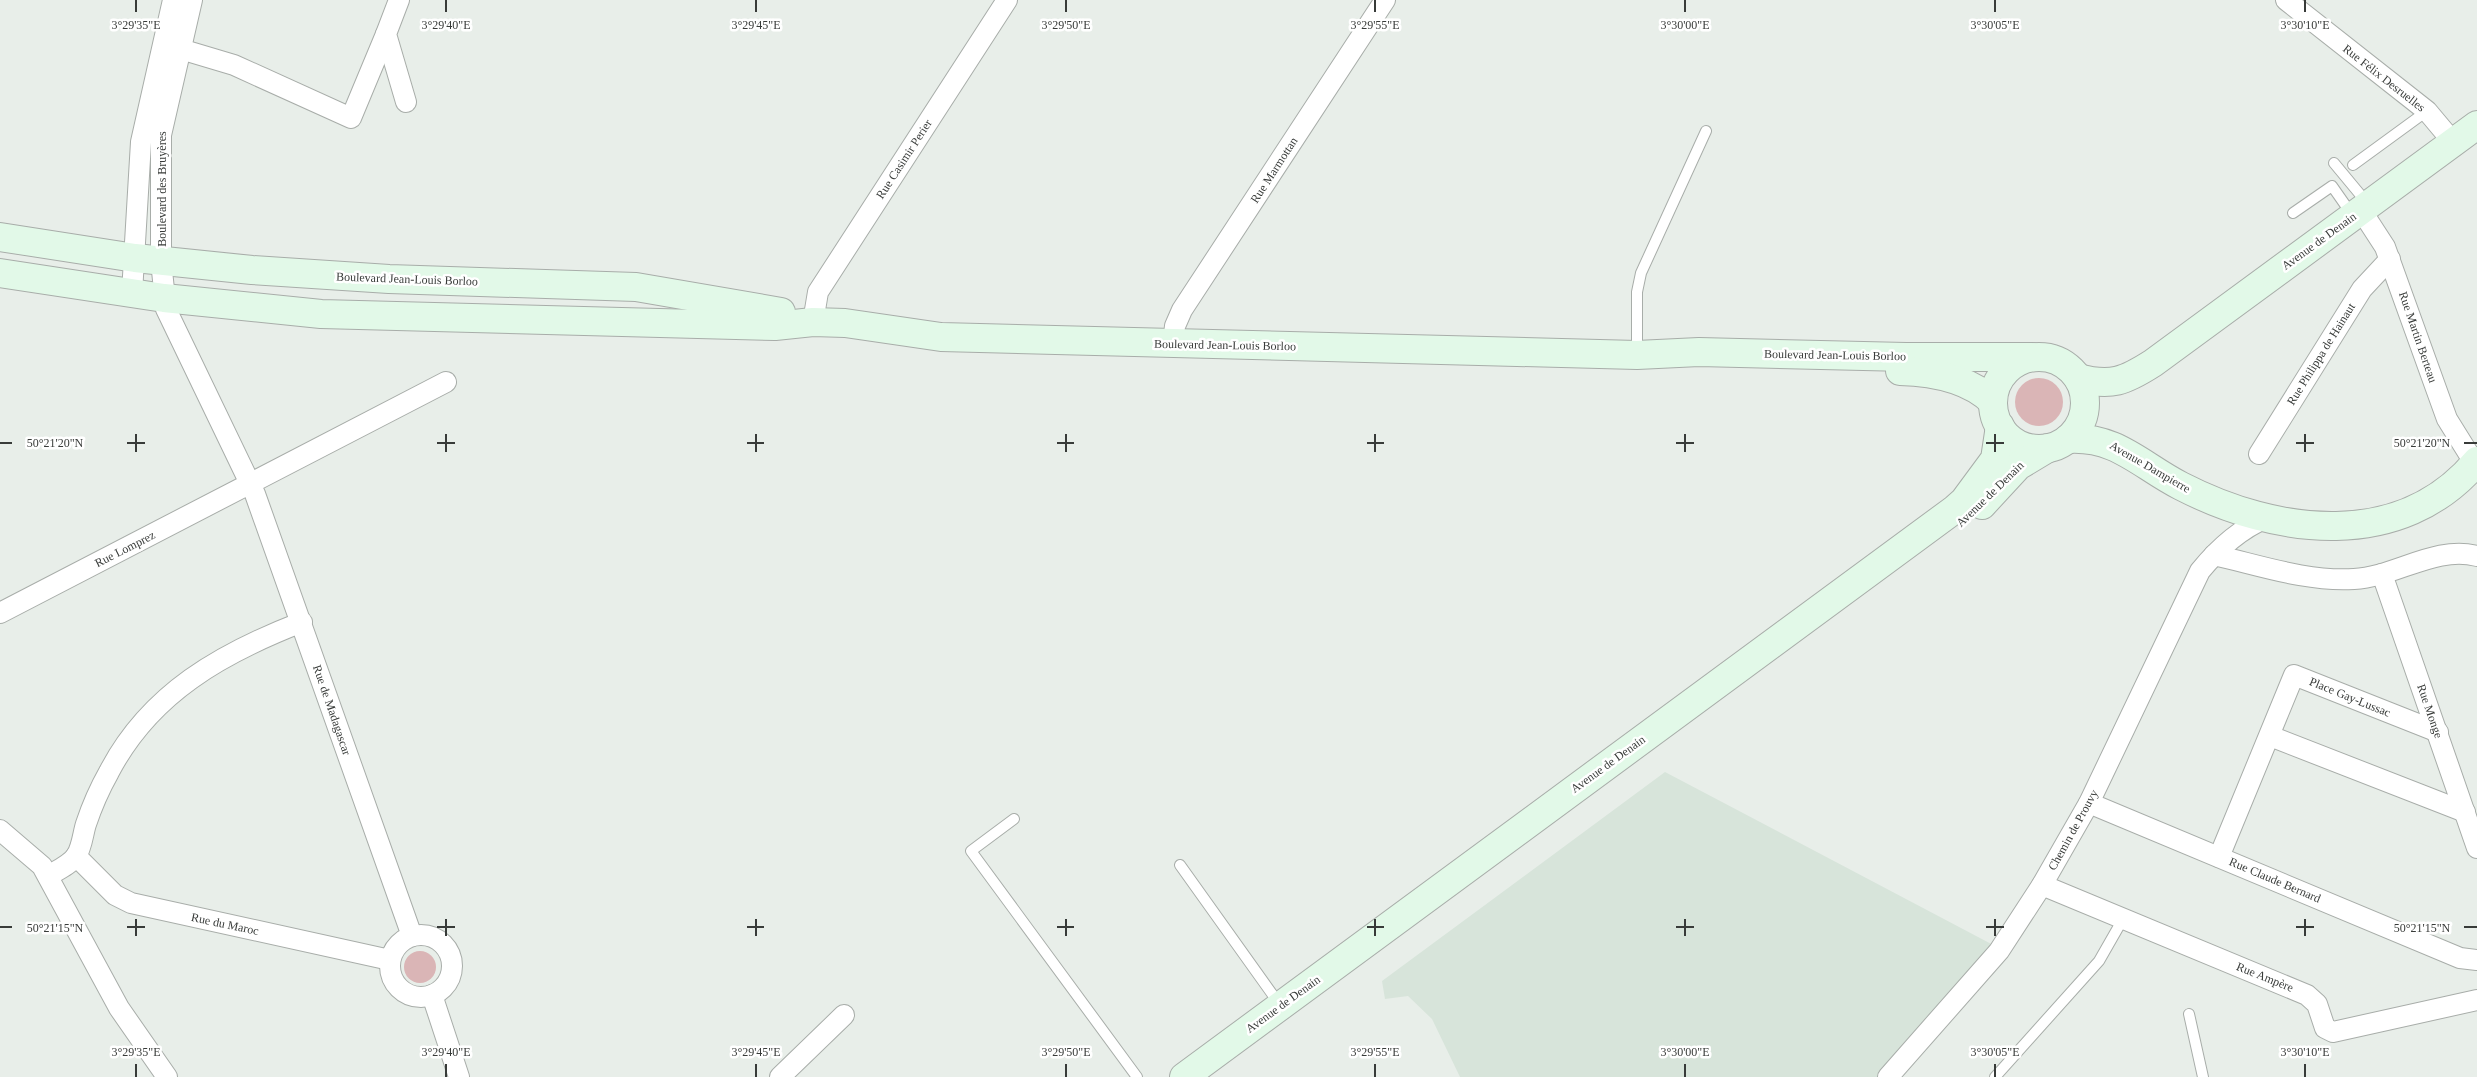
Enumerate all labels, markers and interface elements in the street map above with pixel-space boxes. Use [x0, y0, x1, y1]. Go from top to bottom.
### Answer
text: 3°29'35"E [111, 18, 161, 32]
text: 3°29'40"E [421, 18, 471, 32]
text: 3°29'45"E [731, 18, 781, 32]
text: 3°29'50"E [1041, 18, 1091, 32]
text: 3°29'55"E [1350, 18, 1400, 32]
text: 3°30'00"E [1660, 18, 1710, 32]
text: 3°30'05"E [1970, 18, 2020, 32]
text: 3°30'10"E [2280, 18, 2330, 32]
street label: Rue Félix Desruelles [2340, 41, 2428, 115]
street label: Rue Casimir Perier [873, 117, 935, 201]
street label: Boulevard des Bruyères [155, 131, 169, 247]
street label: Rue Marmottan [1248, 134, 1300, 206]
street label: Avenue de Denain [2279, 209, 2359, 273]
street label: Boulevard Jean-Louis Borloo [336, 270, 478, 288]
street label: Rue Martin Berteau [2396, 290, 2440, 384]
street label: Rue Philippa de Hainaut [2284, 300, 2358, 408]
street label: Boulevard Jean-Louis Borloo [1154, 337, 1296, 353]
street label: Boulevard Jean-Louis Borloo [1764, 347, 1906, 363]
text: 50°21'20"N [27, 436, 84, 450]
text: 50°21'20"N [2394, 436, 2451, 450]
street label: Avenue Dampierre [2107, 438, 2193, 496]
street label: Avenue de Denain [1953, 458, 2027, 530]
street label: Rue Lomprez [93, 528, 157, 570]
street label: Rue de Madagascar [310, 663, 354, 757]
street label: Place Gay-Lussac [2307, 674, 2393, 720]
street label: Rue Monge [2414, 682, 2446, 740]
street label: Avenue de Denain [1568, 732, 1648, 796]
street label: Chemin de Prouvy [2045, 787, 2101, 873]
street label: Rue Claude Bernard [2227, 854, 2323, 906]
street label: Rue du Maroc [190, 910, 260, 938]
text: 50°21'15"N [27, 921, 84, 935]
text: 50°21'15"N [2394, 921, 2451, 935]
street label: Rue Ampère [2234, 959, 2296, 995]
street label: Avenue de Denain [1243, 972, 1323, 1036]
text: 3°29'35"E [111, 1045, 161, 1059]
text: 3°29'40"E [421, 1045, 471, 1059]
text: 3°29'45"E [731, 1045, 781, 1059]
text: 3°29'50"E [1041, 1045, 1091, 1059]
text: 3°29'55"E [1350, 1045, 1400, 1059]
text: 3°30'00"E [1660, 1045, 1710, 1059]
text: 3°30'05"E [1970, 1045, 2020, 1059]
text: 3°30'10"E [2280, 1045, 2330, 1059]

